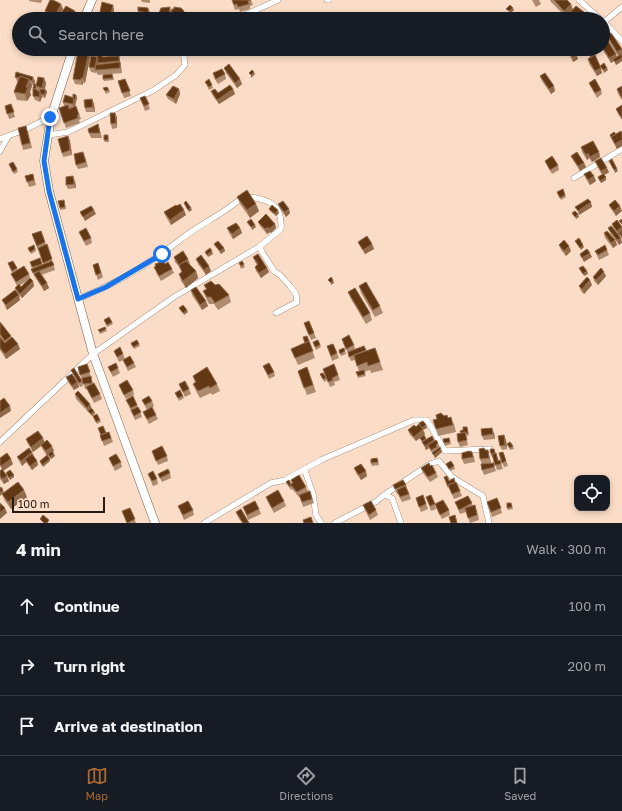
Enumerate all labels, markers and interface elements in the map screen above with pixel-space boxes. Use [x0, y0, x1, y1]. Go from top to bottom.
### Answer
search box [12, 12, 610, 56]
icon: search [26, 23, 48, 45]
text: Search here [58, 25, 144, 43]
route end [41, 108, 59, 126]
route start [153, 245, 171, 263]
map controls [574, 475, 610, 511]
button: locate [574, 475, 610, 511]
scale bar [12, 495, 105, 514]
text: 100 m [18, 497, 49, 510]
text: 4 min [16, 539, 61, 560]
text: Walk · 300 m [526, 541, 606, 557]
icon: ahead [16, 595, 38, 617]
text: Continue [54, 597, 120, 615]
text: 100 m [569, 598, 606, 614]
icon: right [16, 655, 38, 677]
text: Turn right [54, 657, 125, 675]
text: 200 m [568, 658, 606, 674]
icon: arrive [16, 715, 38, 737]
text: Arrive at destination [54, 717, 203, 735]
tab: Map [86, 765, 108, 802]
tab: Directions [279, 765, 333, 802]
tab: Saved [504, 765, 536, 802]

